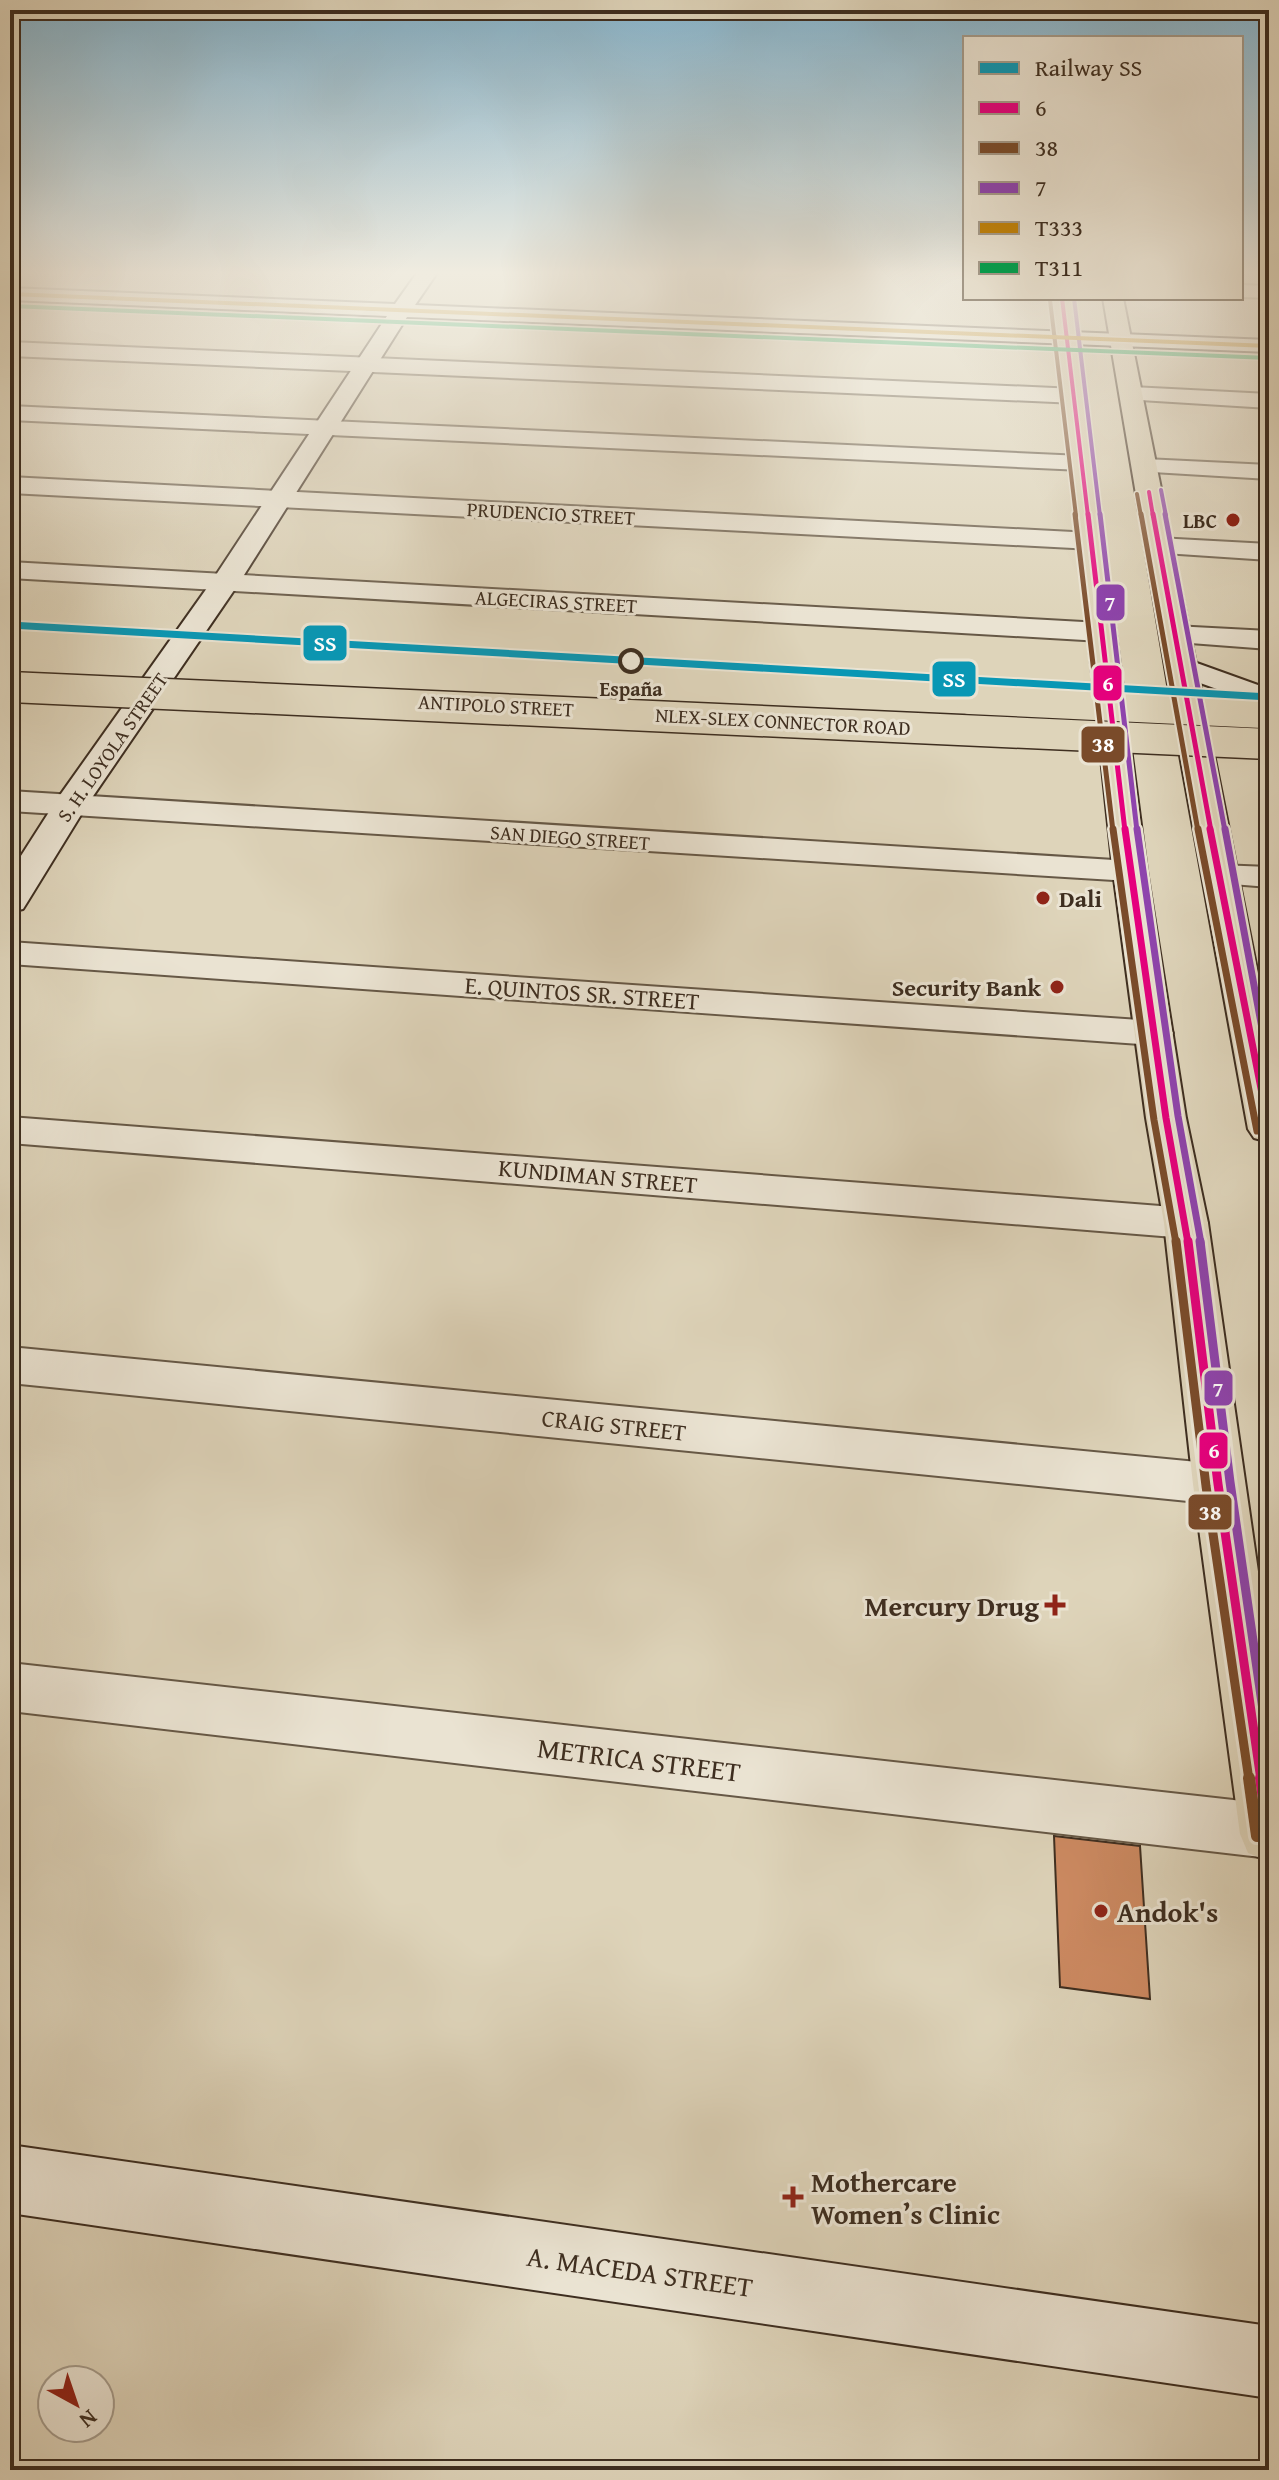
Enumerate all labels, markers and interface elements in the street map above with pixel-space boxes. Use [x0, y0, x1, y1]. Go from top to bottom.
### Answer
legend [963, 36, 1243, 300]
text: Railway SS [1035, 50, 1142, 85]
text: 6 [1035, 90, 1047, 125]
text: 38 [1035, 130, 1058, 165]
text: 7 [1035, 170, 1047, 205]
text: T333 [1035, 210, 1083, 245]
text: T311 [1035, 250, 1083, 285]
street label: PRUDENCIO STREET [466, 494, 636, 532]
place label: LBC [1183, 506, 1217, 535]
marker: LBC [1224, 511, 1242, 529]
street label: ALGECIRAS STREET [474, 582, 638, 620]
line badge: 7 [1095, 583, 1126, 622]
text: 7 [1104, 586, 1116, 618]
line badge: SS [302, 624, 348, 662]
text: SS [313, 627, 337, 659]
marker: España [619, 649, 643, 673]
line badge: SS [931, 660, 977, 698]
text: SS [942, 663, 966, 695]
line badge: 6 [1092, 664, 1123, 702]
street label: S. H. LOYOLA STREET [50, 666, 174, 828]
text: 6 [1102, 667, 1114, 699]
place label: España [600, 674, 663, 703]
street label: ANTIPOLO STREET [417, 686, 575, 724]
street label: NLEX-SLEX CONNECTOR ROAD [655, 700, 911, 742]
line badge: 38 [1080, 725, 1126, 764]
text: 38 [1092, 728, 1114, 760]
street label: SAN DIEGO STREET [489, 817, 651, 857]
place label: Dali [1059, 881, 1102, 916]
marker: Dali [1034, 889, 1052, 907]
street label: E. QUINTOS SR. STREET [464, 967, 700, 1019]
place label: Security Bank [892, 970, 1041, 1005]
marker: Security Bank [1048, 978, 1066, 996]
street label: KUNDIMAN STREET [497, 1150, 699, 1202]
line badge: 7 [1203, 1369, 1234, 1407]
text: 7 [1212, 1372, 1224, 1404]
street label: CRAIG STREET [540, 1400, 688, 1450]
line badge: 6 [1198, 1431, 1229, 1470]
text: 6 [1208, 1434, 1220, 1466]
line badge: 38 [1187, 1493, 1233, 1531]
text: 38 [1199, 1496, 1221, 1528]
place label: Mercury Drug [864, 1585, 1039, 1626]
marker: Mercury Drug [1046, 1596, 1064, 1614]
street label: METRICA STREET [535, 1726, 743, 1792]
place label: Andok's [1117, 1891, 1218, 1932]
marker: Andok's [1092, 1902, 1110, 1920]
place label: Mothercare Women’s Clinic [811, 2161, 1000, 2234]
marker: Mothercare Women’s Clinic [782, 2186, 804, 2208]
street label: A. MACEDA STREET [524, 2235, 756, 2307]
north arrow [36, 2364, 116, 2444]
text: N [73, 2402, 105, 2436]

